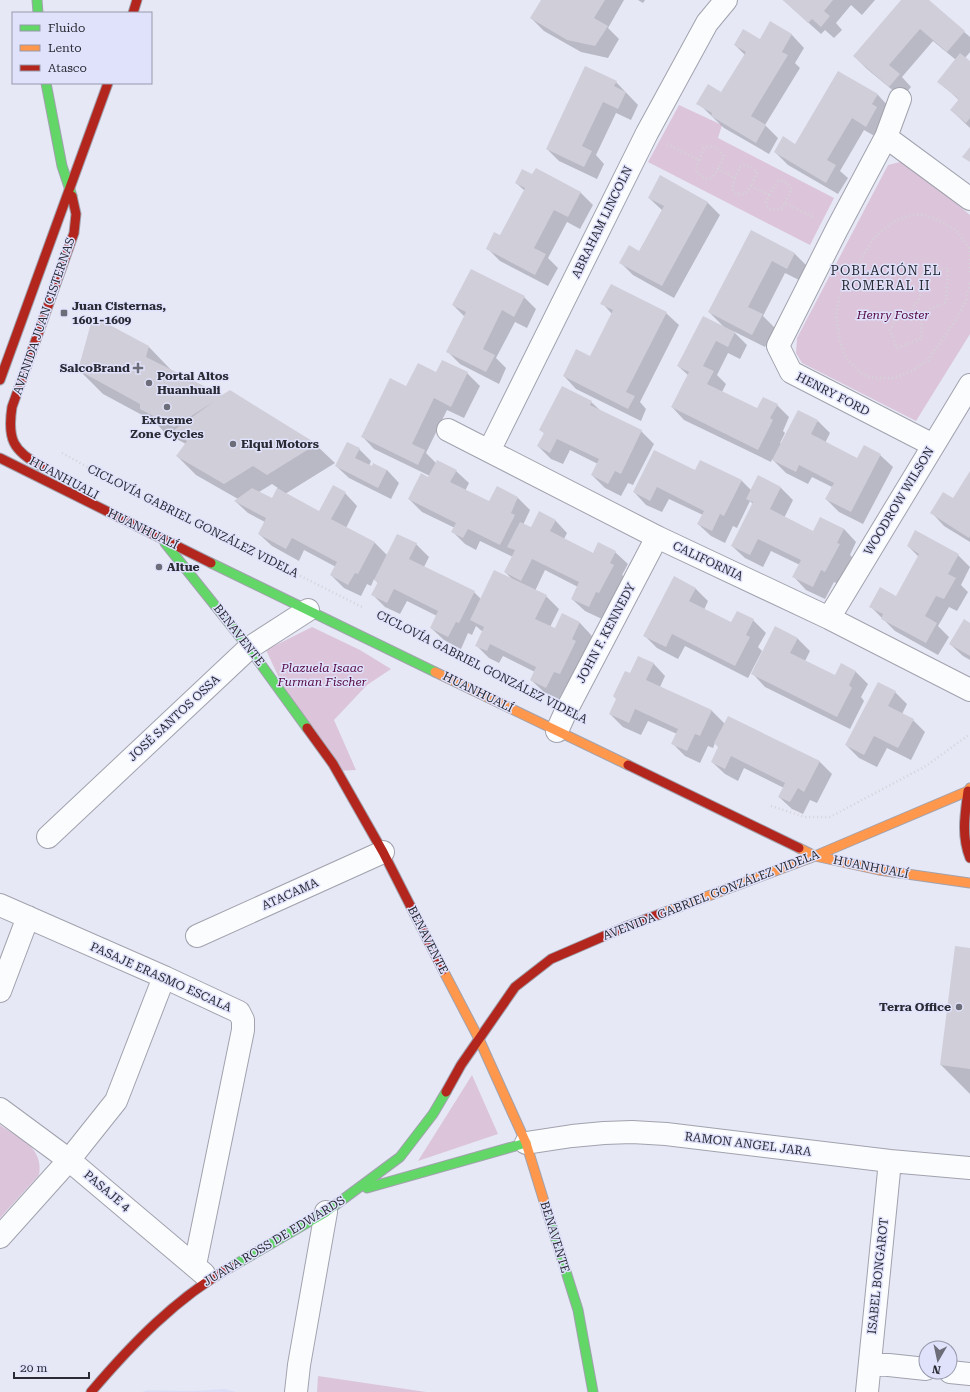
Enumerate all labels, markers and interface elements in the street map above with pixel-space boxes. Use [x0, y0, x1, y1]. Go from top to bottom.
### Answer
legend [12, 12, 152, 84]
text: Fluido [48, 21, 85, 35]
text: Lento [48, 41, 82, 55]
text: Atasco [48, 61, 87, 75]
street label: ABRAHAM LINCOLN [569, 163, 635, 280]
street label: AVENIDA JUAN CISTERNAS [10, 236, 78, 396]
district label: POBLACIÓN EL ROMERAL II [830, 262, 942, 293]
place label: Juan Cisternas, 1601-1609 [72, 299, 166, 327]
marker: Juan Cisternas, 1601-1609 [59, 308, 69, 318]
park label: Henry Foster [856, 308, 929, 322]
place label: SalcoBrand [60, 361, 130, 375]
marker: SalcoBrand [133, 363, 143, 373]
place label: Portal Altos Huanhuali [157, 369, 229, 397]
street label: HENRY FORD [794, 369, 872, 419]
marker: Portal Altos Huanhuali [144, 378, 154, 388]
marker: Extreme Zone Cycles [162, 402, 172, 412]
place label: Extreme Zone Cycles [130, 413, 204, 441]
place label: Elqui Motors [241, 437, 319, 451]
marker: Elqui Motors [228, 439, 238, 449]
street label: WOODROW WILSON [861, 444, 937, 558]
street label: HUANHUALI [27, 454, 101, 502]
street label: CICLOVÍA GABRIEL GONZÁLEZ VIDELA [85, 461, 301, 581]
street label: HUANHUALÍ [105, 506, 181, 552]
street label: CALIFORNIA [670, 539, 746, 584]
place label: Altue [167, 560, 200, 574]
marker: Altue [154, 562, 164, 572]
street label: JOHN F. KENNEDY [574, 580, 639, 686]
street label: BENAVENTE [211, 601, 267, 669]
street label: CICLOVÍA GABRIEL GONZÁLEZ VIDELA [374, 607, 590, 727]
park label: Plazuela Isaac Furman Fischer [276, 661, 367, 689]
street label: HUANHUALÍ [440, 669, 516, 715]
street label: JOSÉ SANTOS OSSA [125, 672, 223, 764]
street label: AVENIDA GABRIEL GONZÁLEZ VIDELA [601, 847, 822, 943]
street label: HUANHUALÍ [832, 853, 910, 881]
street label: ATACAMA [259, 875, 321, 913]
street label: BENAVENTE [405, 904, 451, 976]
street label: PASAJE ERASMO ESCALA [88, 939, 235, 1015]
place label: Terra Office [879, 1000, 951, 1014]
marker: Terra Office [954, 1002, 964, 1012]
street label: RAMON ANGEL JARA [684, 1129, 813, 1159]
street label: PASAJE 4 [81, 1168, 133, 1215]
street label: JUANA ROSS DE EDWARDS [201, 1193, 347, 1289]
street label: BENAVENTE [537, 1199, 573, 1275]
street label: ISABEL BONGAROT [865, 1217, 891, 1335]
north arrow [918, 1340, 958, 1380]
scale bar [14, 1354, 89, 1380]
text: 20 m [20, 1361, 47, 1375]
text: N [931, 1362, 942, 1376]

